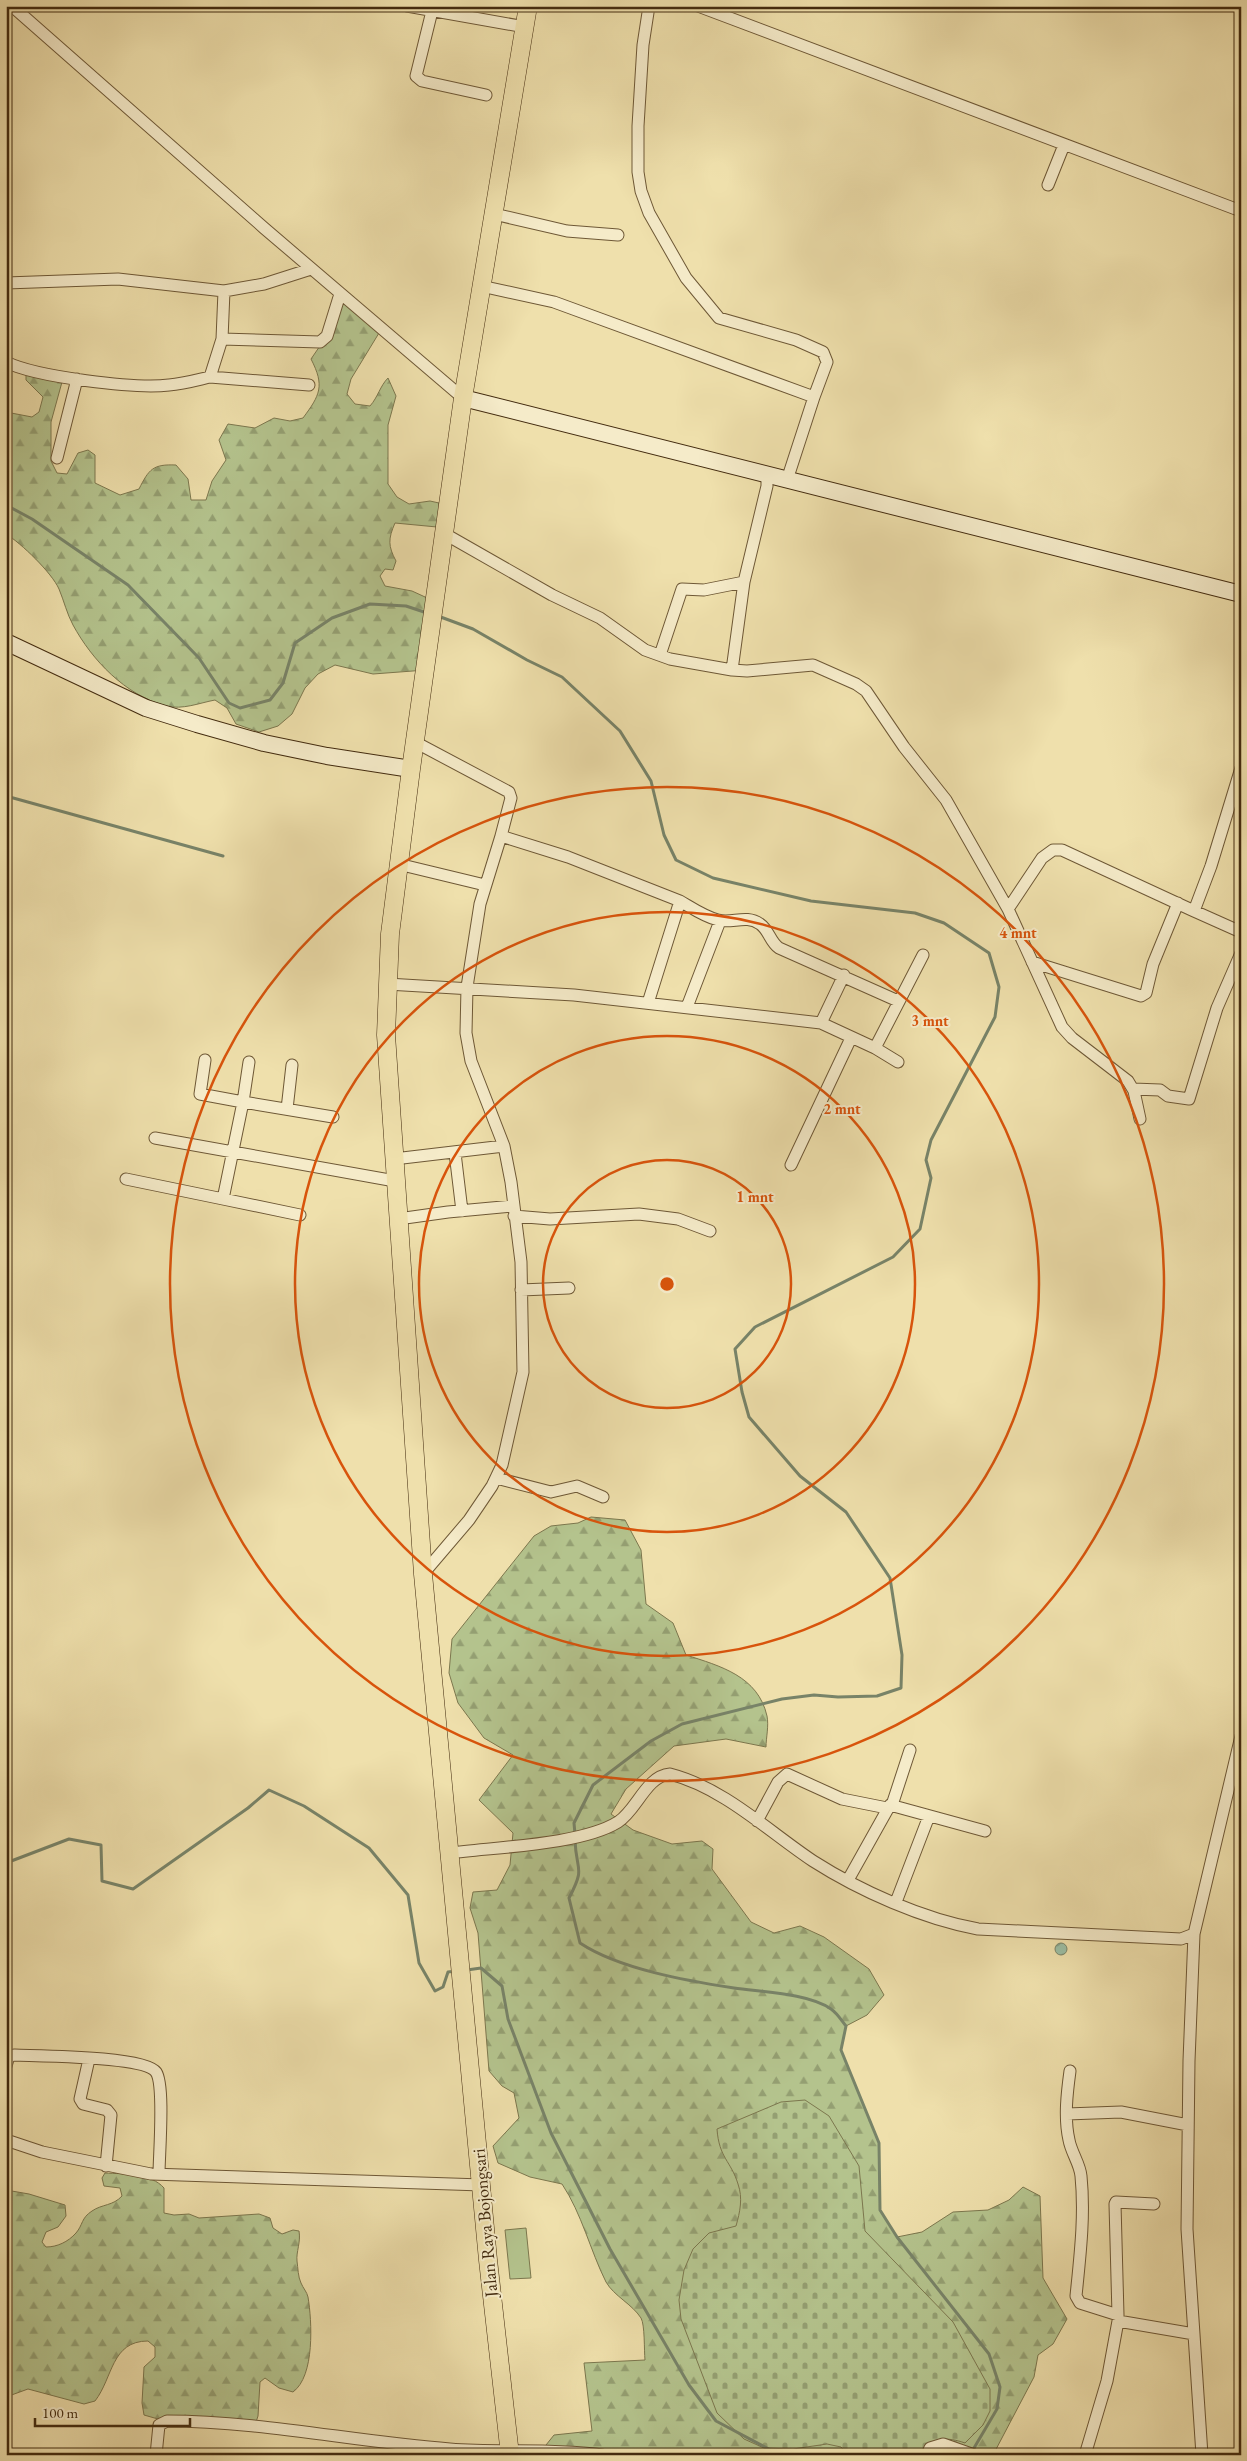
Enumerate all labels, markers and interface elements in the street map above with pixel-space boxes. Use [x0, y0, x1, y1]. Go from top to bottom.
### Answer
text: 4 mnt [999, 923, 1037, 942]
text: 3 mnt [911, 1011, 949, 1030]
text: 2 mnt [823, 1099, 861, 1118]
text: 1 mnt [736, 1187, 774, 1206]
centre of rings [658, 1275, 676, 1293]
street label: Jalan Raya Bojongsari [466, 2147, 503, 2300]
scale bar [35, 2396, 190, 2428]
text: 100 m [42, 2403, 79, 2422]

